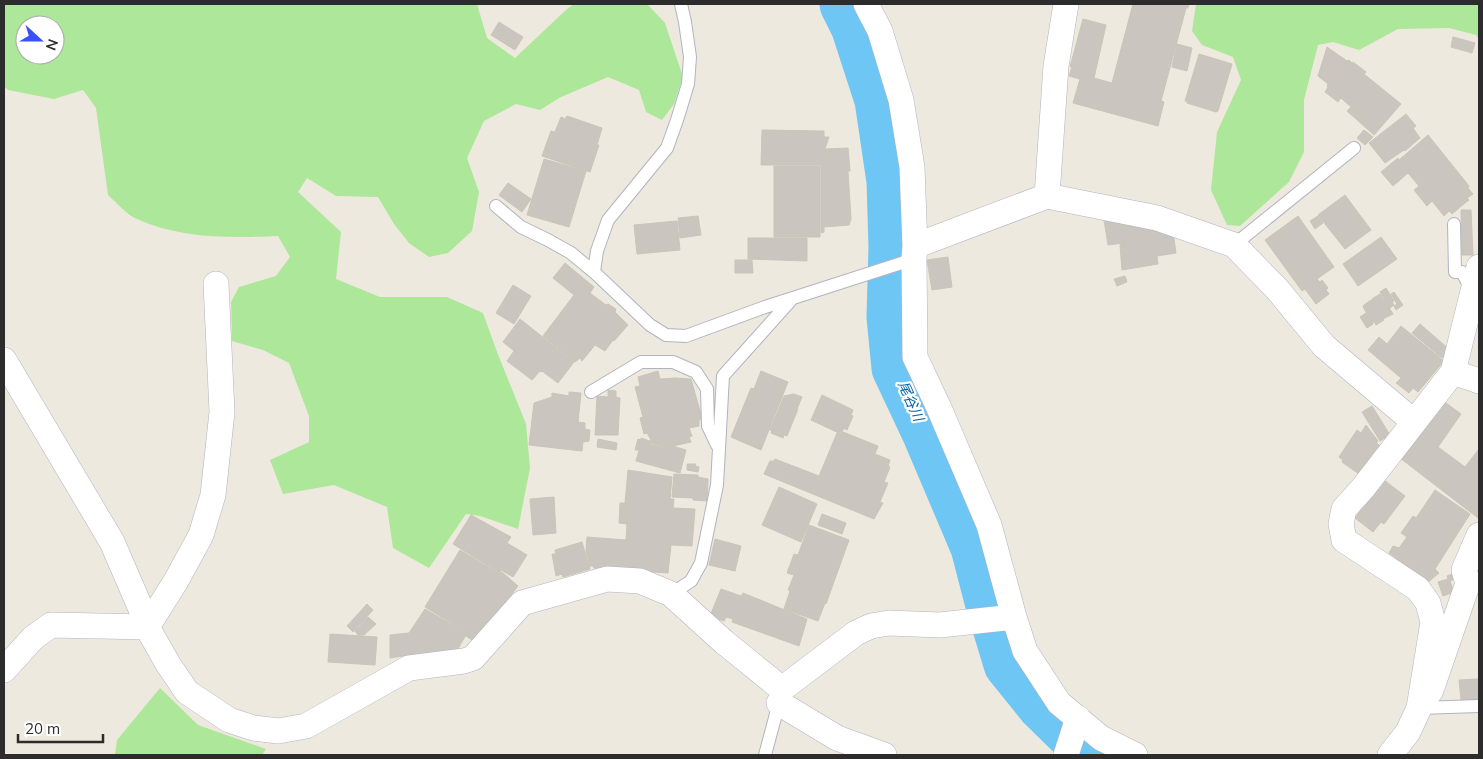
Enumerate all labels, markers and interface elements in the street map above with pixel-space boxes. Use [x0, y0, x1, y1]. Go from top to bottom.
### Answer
north arrow [15, 15, 65, 65]
text: N [42, 36, 62, 53]
water label: 尾谷川 [894, 378, 929, 426]
scale bar [18, 712, 102, 744]
text: 20 m [25, 719, 60, 738]

